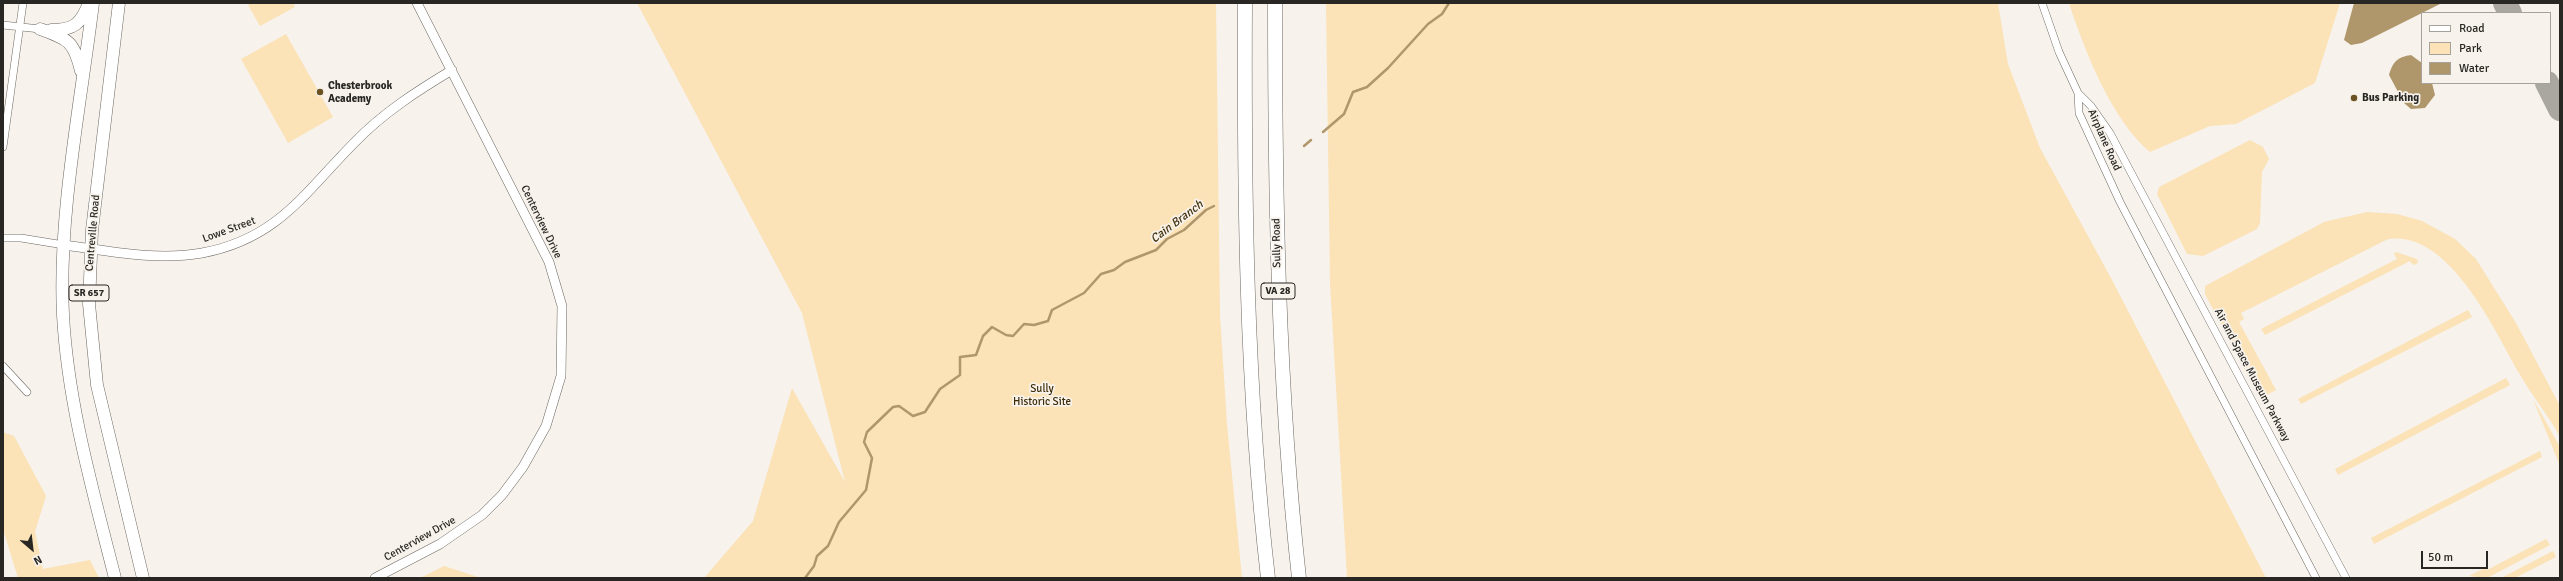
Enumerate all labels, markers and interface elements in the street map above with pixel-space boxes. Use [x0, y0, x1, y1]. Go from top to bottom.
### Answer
legend [2421, 12, 2551, 84]
text: Road [2459, 21, 2485, 36]
text: Park [2459, 41, 2482, 56]
text: Water [2459, 61, 2489, 76]
place label: Chesterbrook Academy [328, 79, 392, 105]
marker: Chesterbrook Academy [315, 87, 325, 97]
place label: Bus Parking [2362, 91, 2419, 105]
marker: Bus Parking [2349, 93, 2359, 103]
street label: Airplane Road [2085, 107, 2123, 173]
street label: Centerview Drive [518, 183, 564, 261]
street label: Centreville Road [83, 194, 103, 272]
water label: Cain Branch [1148, 198, 1206, 246]
street label: Lowe Street [201, 214, 257, 246]
street label: Sully Road [1270, 218, 1284, 268]
road number: VA 28 [1261, 283, 1295, 299]
road number: SR 657 [69, 285, 109, 301]
street label: Air and Space Museum Parkway [2211, 306, 2293, 444]
park label: Sully Historic Site [1013, 382, 1071, 408]
street label: Centerview Drive [382, 514, 458, 564]
north arrow [12, 529, 52, 569]
scale bar [2423, 543, 2490, 569]
text: 50 m [2428, 550, 2453, 565]
text: N [31, 553, 44, 568]

